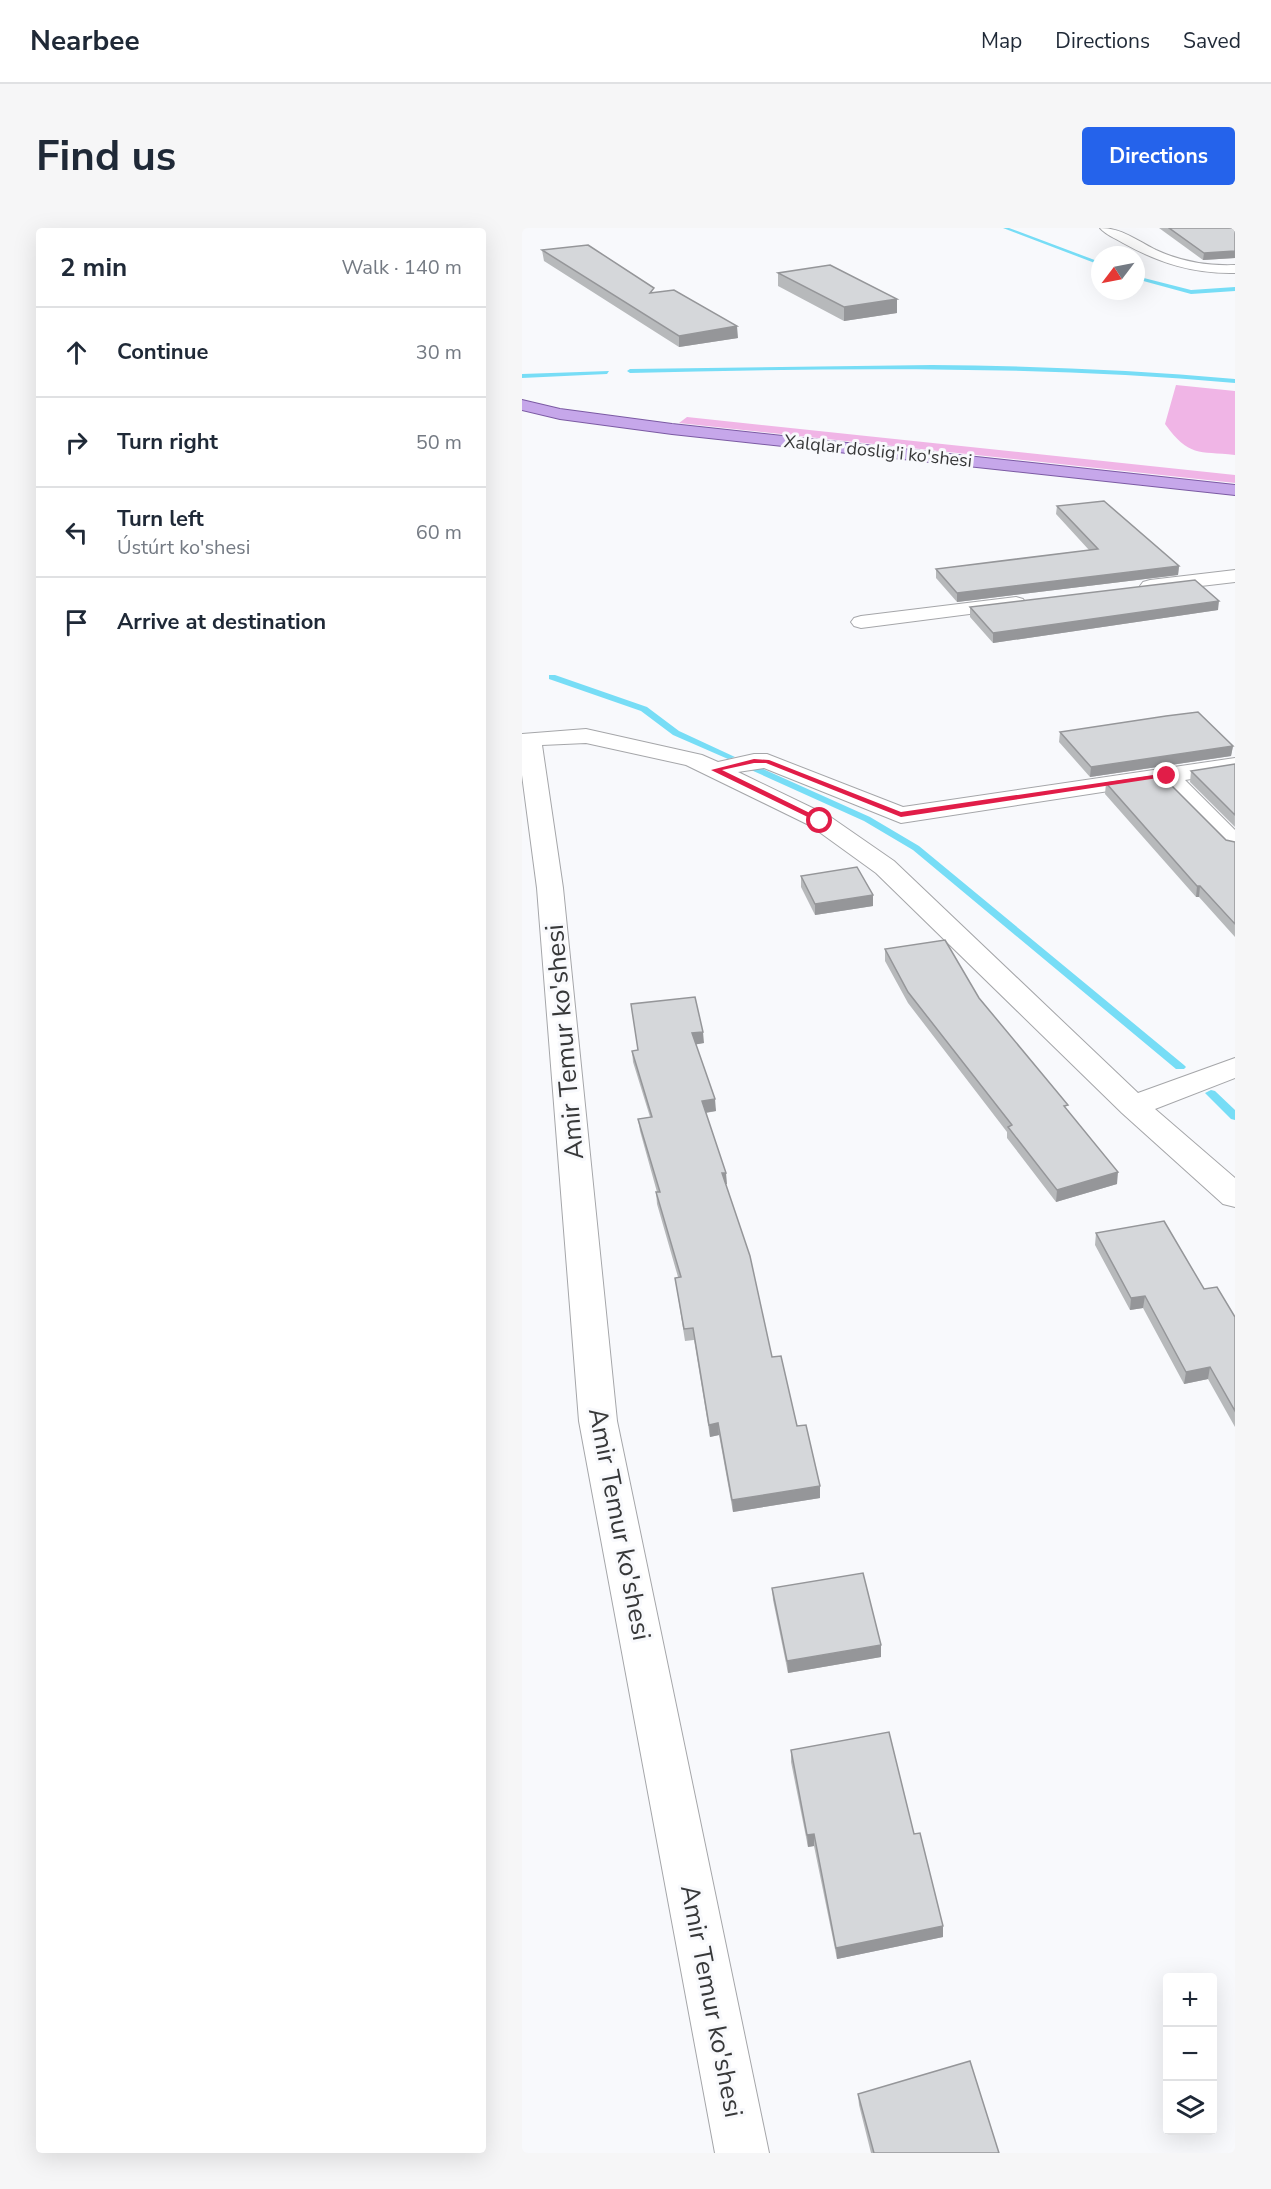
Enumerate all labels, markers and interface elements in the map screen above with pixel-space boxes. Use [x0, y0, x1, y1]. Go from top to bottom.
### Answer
text: Nearbee [30, 22, 140, 60]
text: Map [981, 27, 1022, 55]
text: Directions [1055, 27, 1150, 55]
text: Saved [1183, 27, 1241, 55]
button: Directions [1082, 127, 1235, 185]
text: Find us [36, 128, 176, 185]
north arrow [1091, 246, 1145, 300]
text: 2 min [60, 250, 127, 285]
text: Walk · 140 m [342, 254, 462, 281]
icon: ahead [60, 336, 93, 369]
text: Continue [117, 337, 208, 367]
text: 30 m [416, 339, 462, 366]
icon: right [60, 426, 93, 459]
text: Turn right [117, 427, 218, 457]
text: 50 m [416, 429, 462, 456]
street label: Xalqlar doslig'i ko'shesi [783, 429, 973, 473]
text: Turn left [117, 504, 204, 534]
icon: left [60, 516, 93, 549]
text: 60 m [416, 519, 462, 546]
text: Ústúrt ko'shesi [117, 534, 250, 561]
icon: arrive [60, 606, 93, 639]
text: Arrive at destination [117, 607, 326, 637]
route end [1153, 762, 1179, 788]
route start [806, 807, 832, 833]
street label: Amir Temur ko'shesi [537, 923, 592, 1161]
street label: Amir Temur ko'shesi [580, 1405, 659, 1643]
street label: Amir Temur ko'shesi [672, 1882, 751, 2120]
map controls [1163, 1973, 1217, 2135]
button: + [1163, 1973, 1217, 2027]
button: − [1163, 2027, 1217, 2081]
button: layers [1163, 2081, 1217, 2135]

